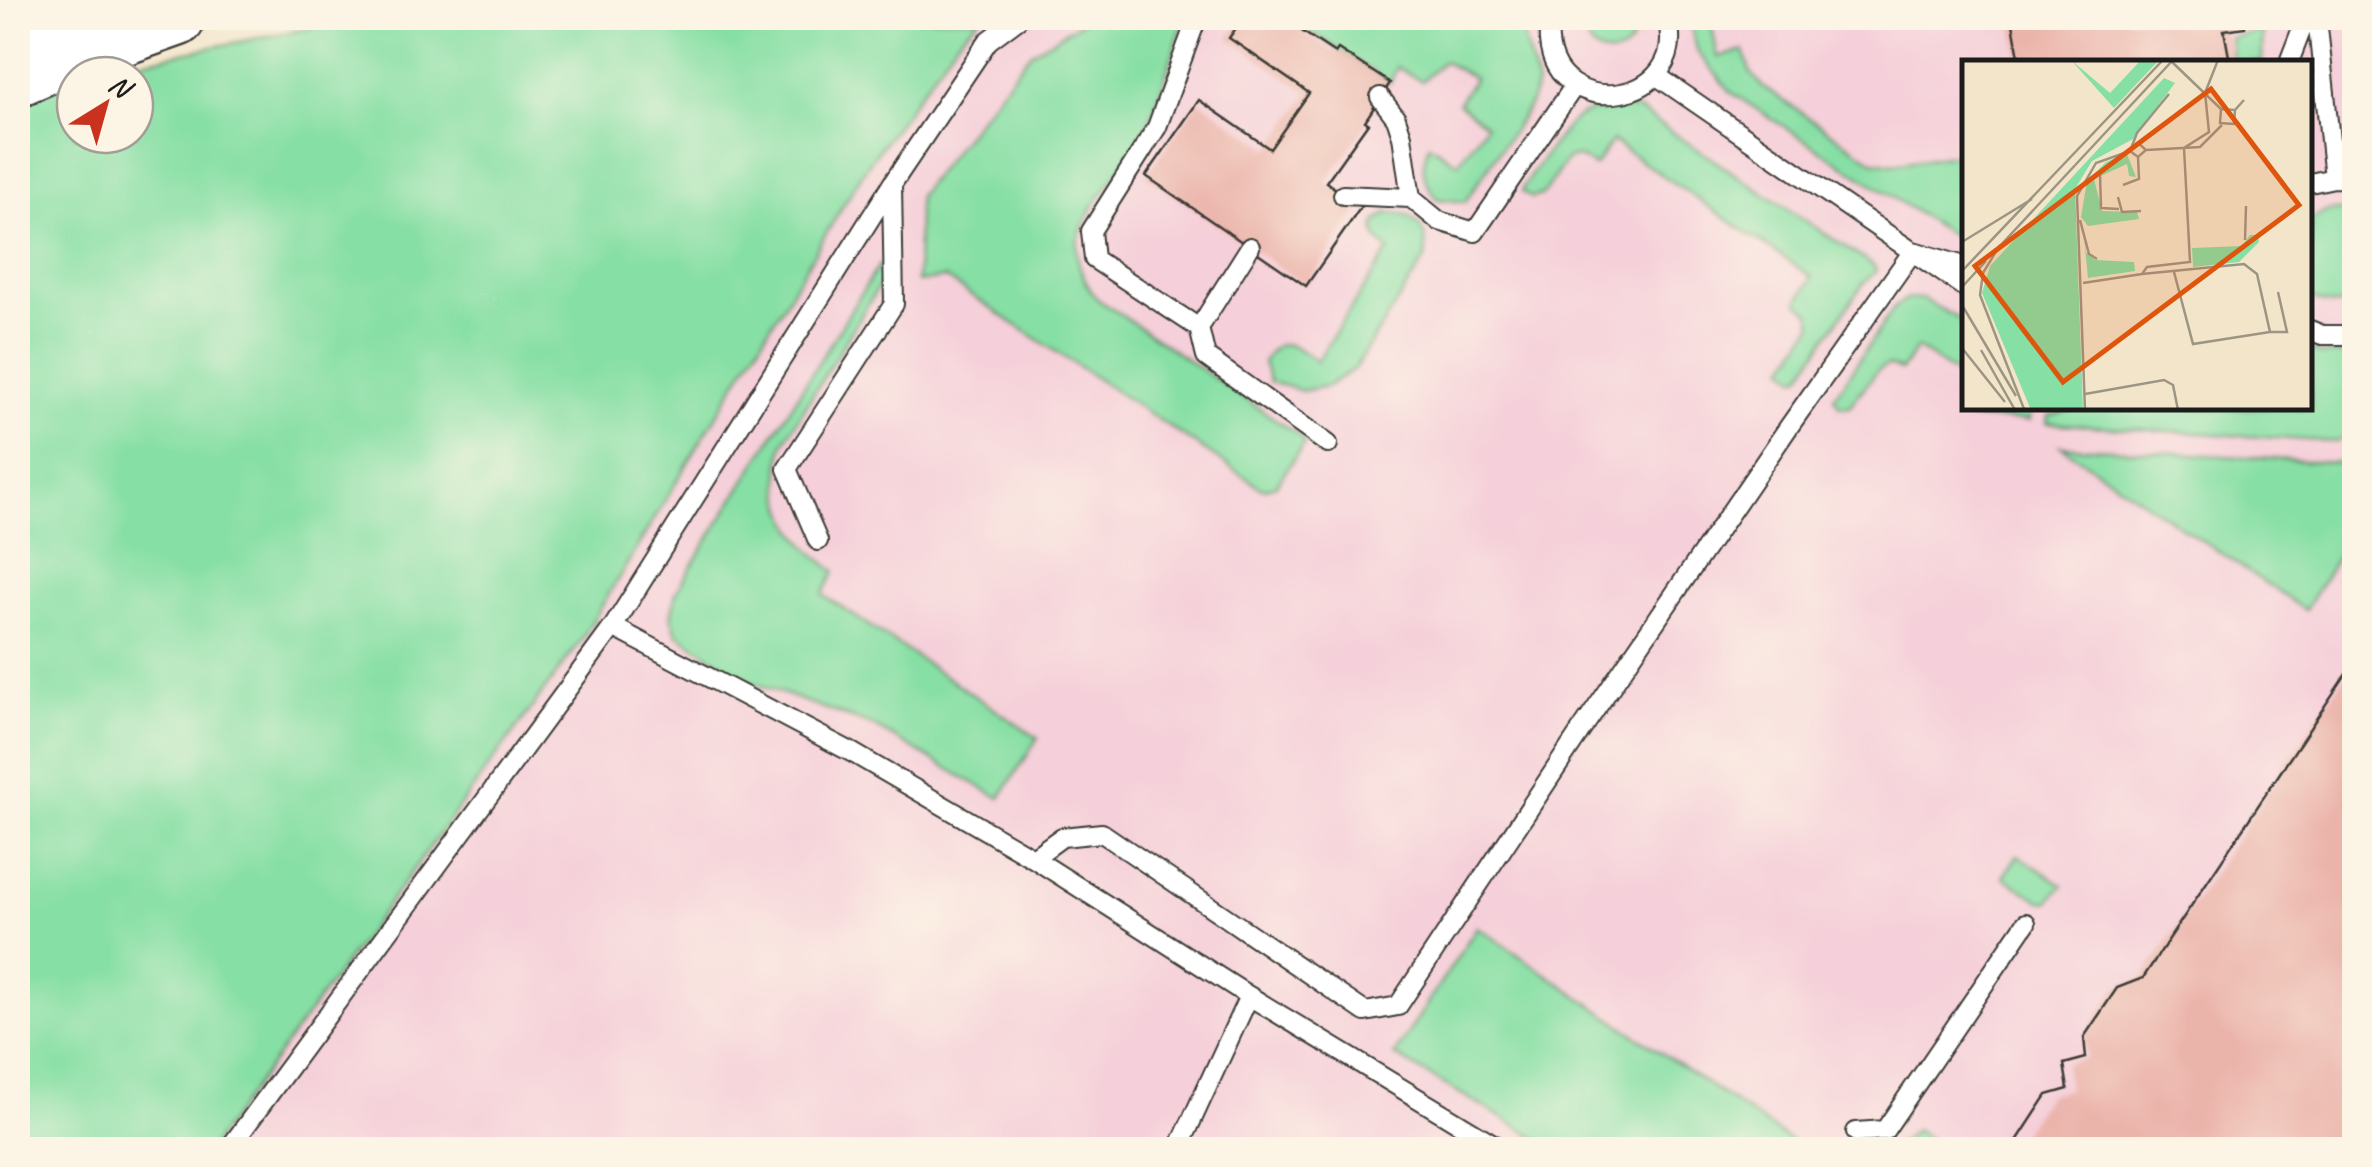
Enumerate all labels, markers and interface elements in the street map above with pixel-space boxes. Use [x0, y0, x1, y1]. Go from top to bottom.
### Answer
north arrow [55, 55, 155, 155]
inset map [1962, 60, 2312, 410]
text: N [102, 66, 141, 107]

